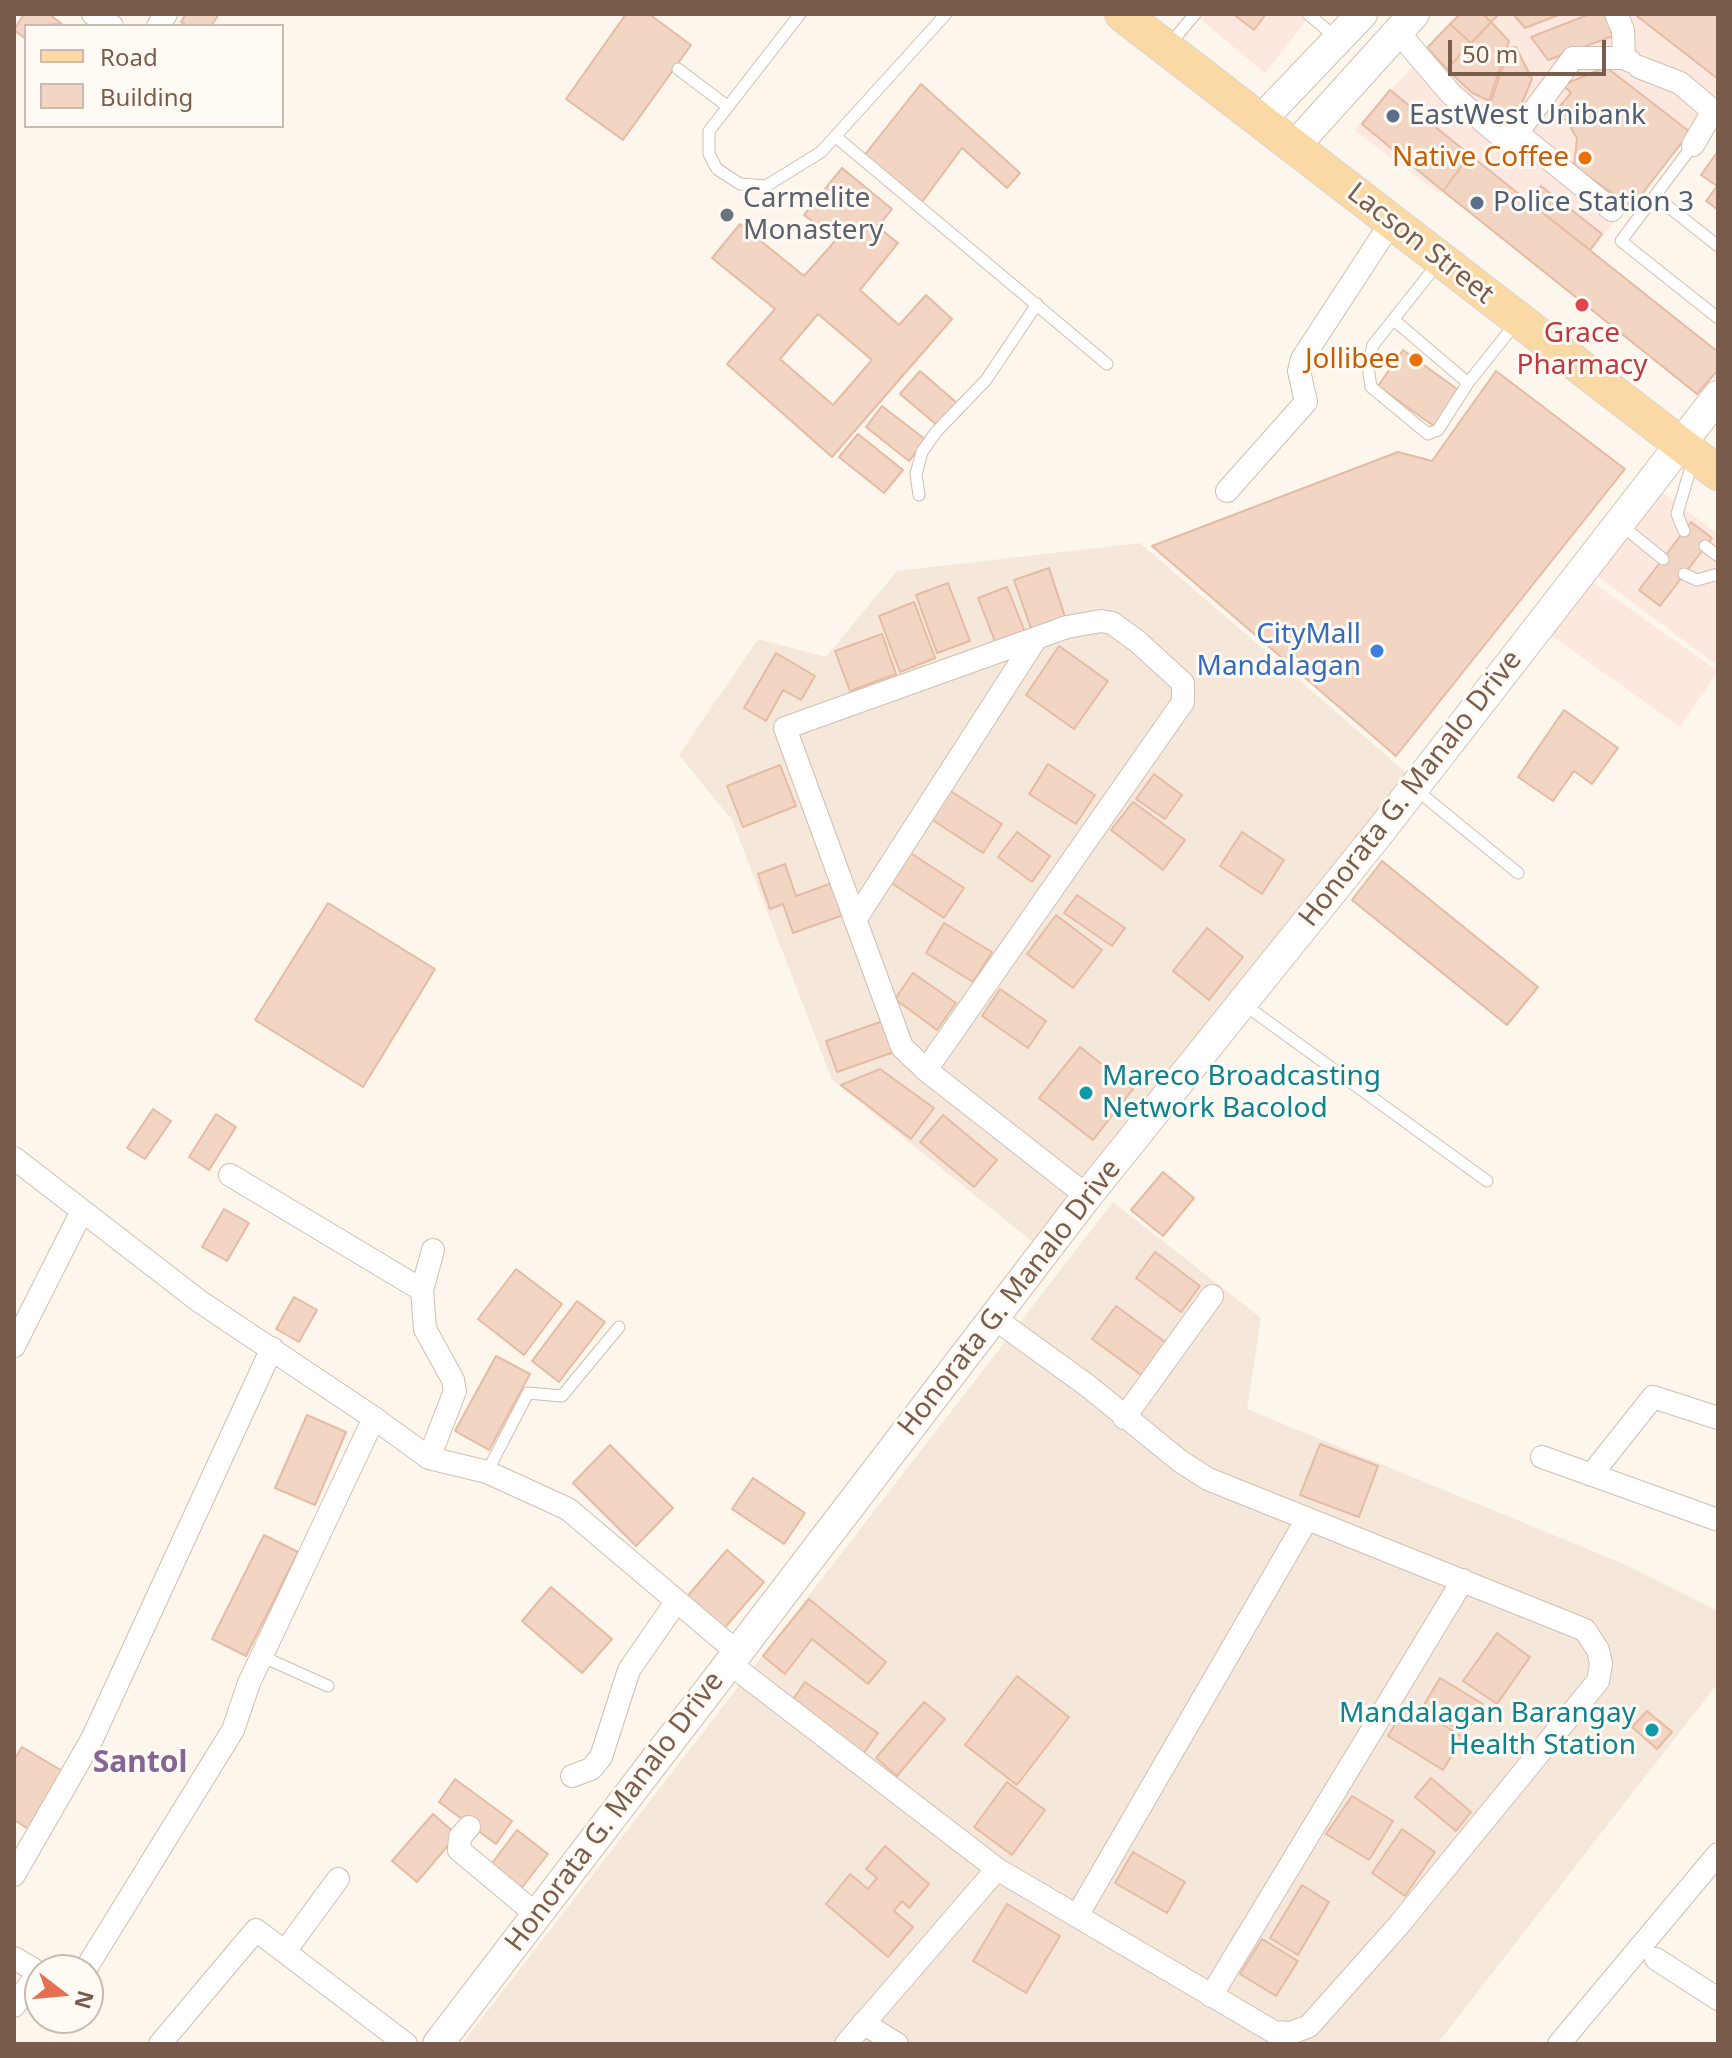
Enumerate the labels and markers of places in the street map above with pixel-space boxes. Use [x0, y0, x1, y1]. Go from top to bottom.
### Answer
place label: EastWest Unibank [1409, 99, 1646, 133]
marker: EastWest Unibank [1384, 107, 1402, 125]
place label: Native Coffee [1392, 141, 1569, 175]
marker: Native Coffee [1576, 149, 1594, 167]
place label: Carmelite Monastery [743, 182, 884, 248]
place label: Police Station 3 [1493, 186, 1694, 220]
marker: Police Station 3 [1468, 194, 1486, 212]
marker: Carmelite Monastery [718, 206, 736, 224]
marker: Grace Pharmacy [1573, 296, 1591, 314]
place label: Grace Pharmacy [1516, 317, 1648, 383]
place label: Jollibee [1305, 343, 1400, 377]
marker: Jollibee [1407, 351, 1425, 369]
place label: CityMall Mandalagan [1197, 618, 1361, 684]
marker: CityMall Mandalagan [1368, 642, 1386, 660]
place label: Mareco Broadcasting Network Bacolod [1102, 1060, 1381, 1126]
marker: Mareco Broadcasting Network Bacolod [1077, 1084, 1095, 1102]
place label: Mandalagan Barangay Health Station [1339, 1697, 1636, 1763]
marker: Mandalagan Barangay Health Station [1643, 1721, 1661, 1739]

